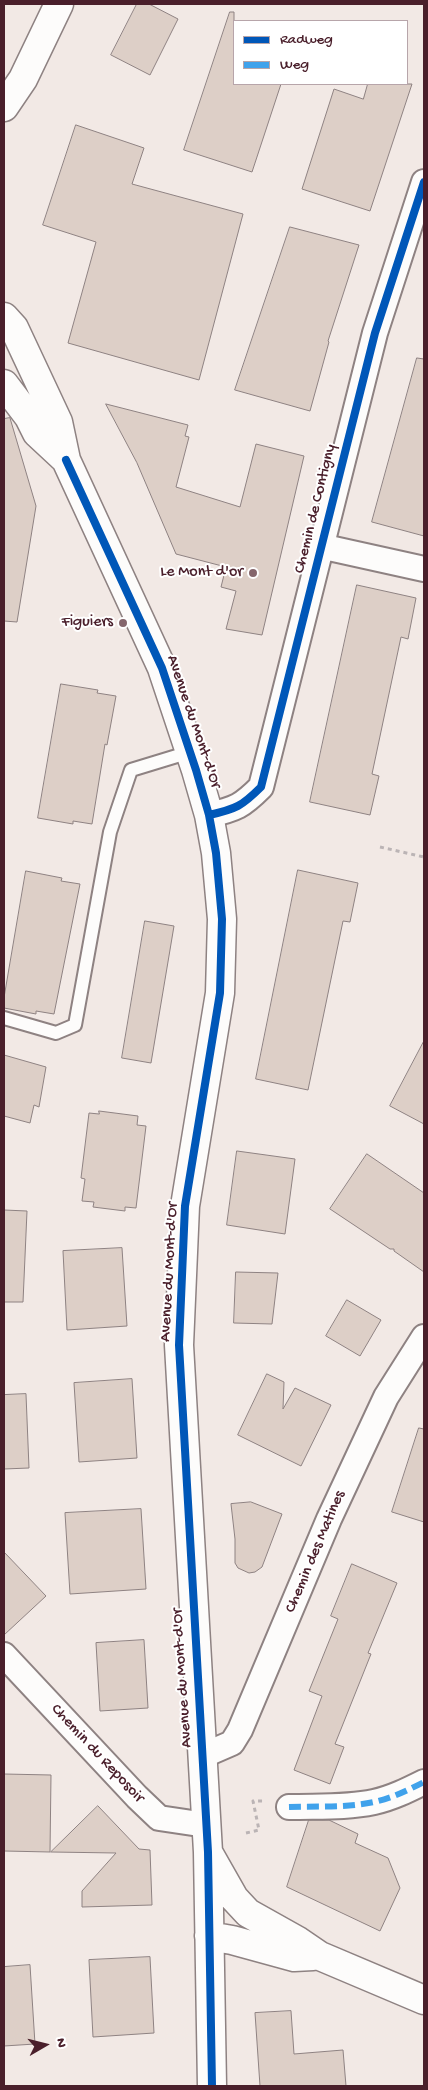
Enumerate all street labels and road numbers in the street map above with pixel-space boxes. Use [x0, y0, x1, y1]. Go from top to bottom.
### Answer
street label: Chemin de Contigny [291, 442, 341, 576]
street label: Avenue du Mont-d'Or [161, 653, 225, 791]
street label: Avenue du Mont-d'Or [157, 1202, 183, 1342]
street label: Chemin des Matines [282, 1488, 350, 1616]
street label: Avenue du Mont-d'Or [169, 1608, 197, 1748]
street label: Chemin du Reposoir [46, 1700, 148, 1808]

